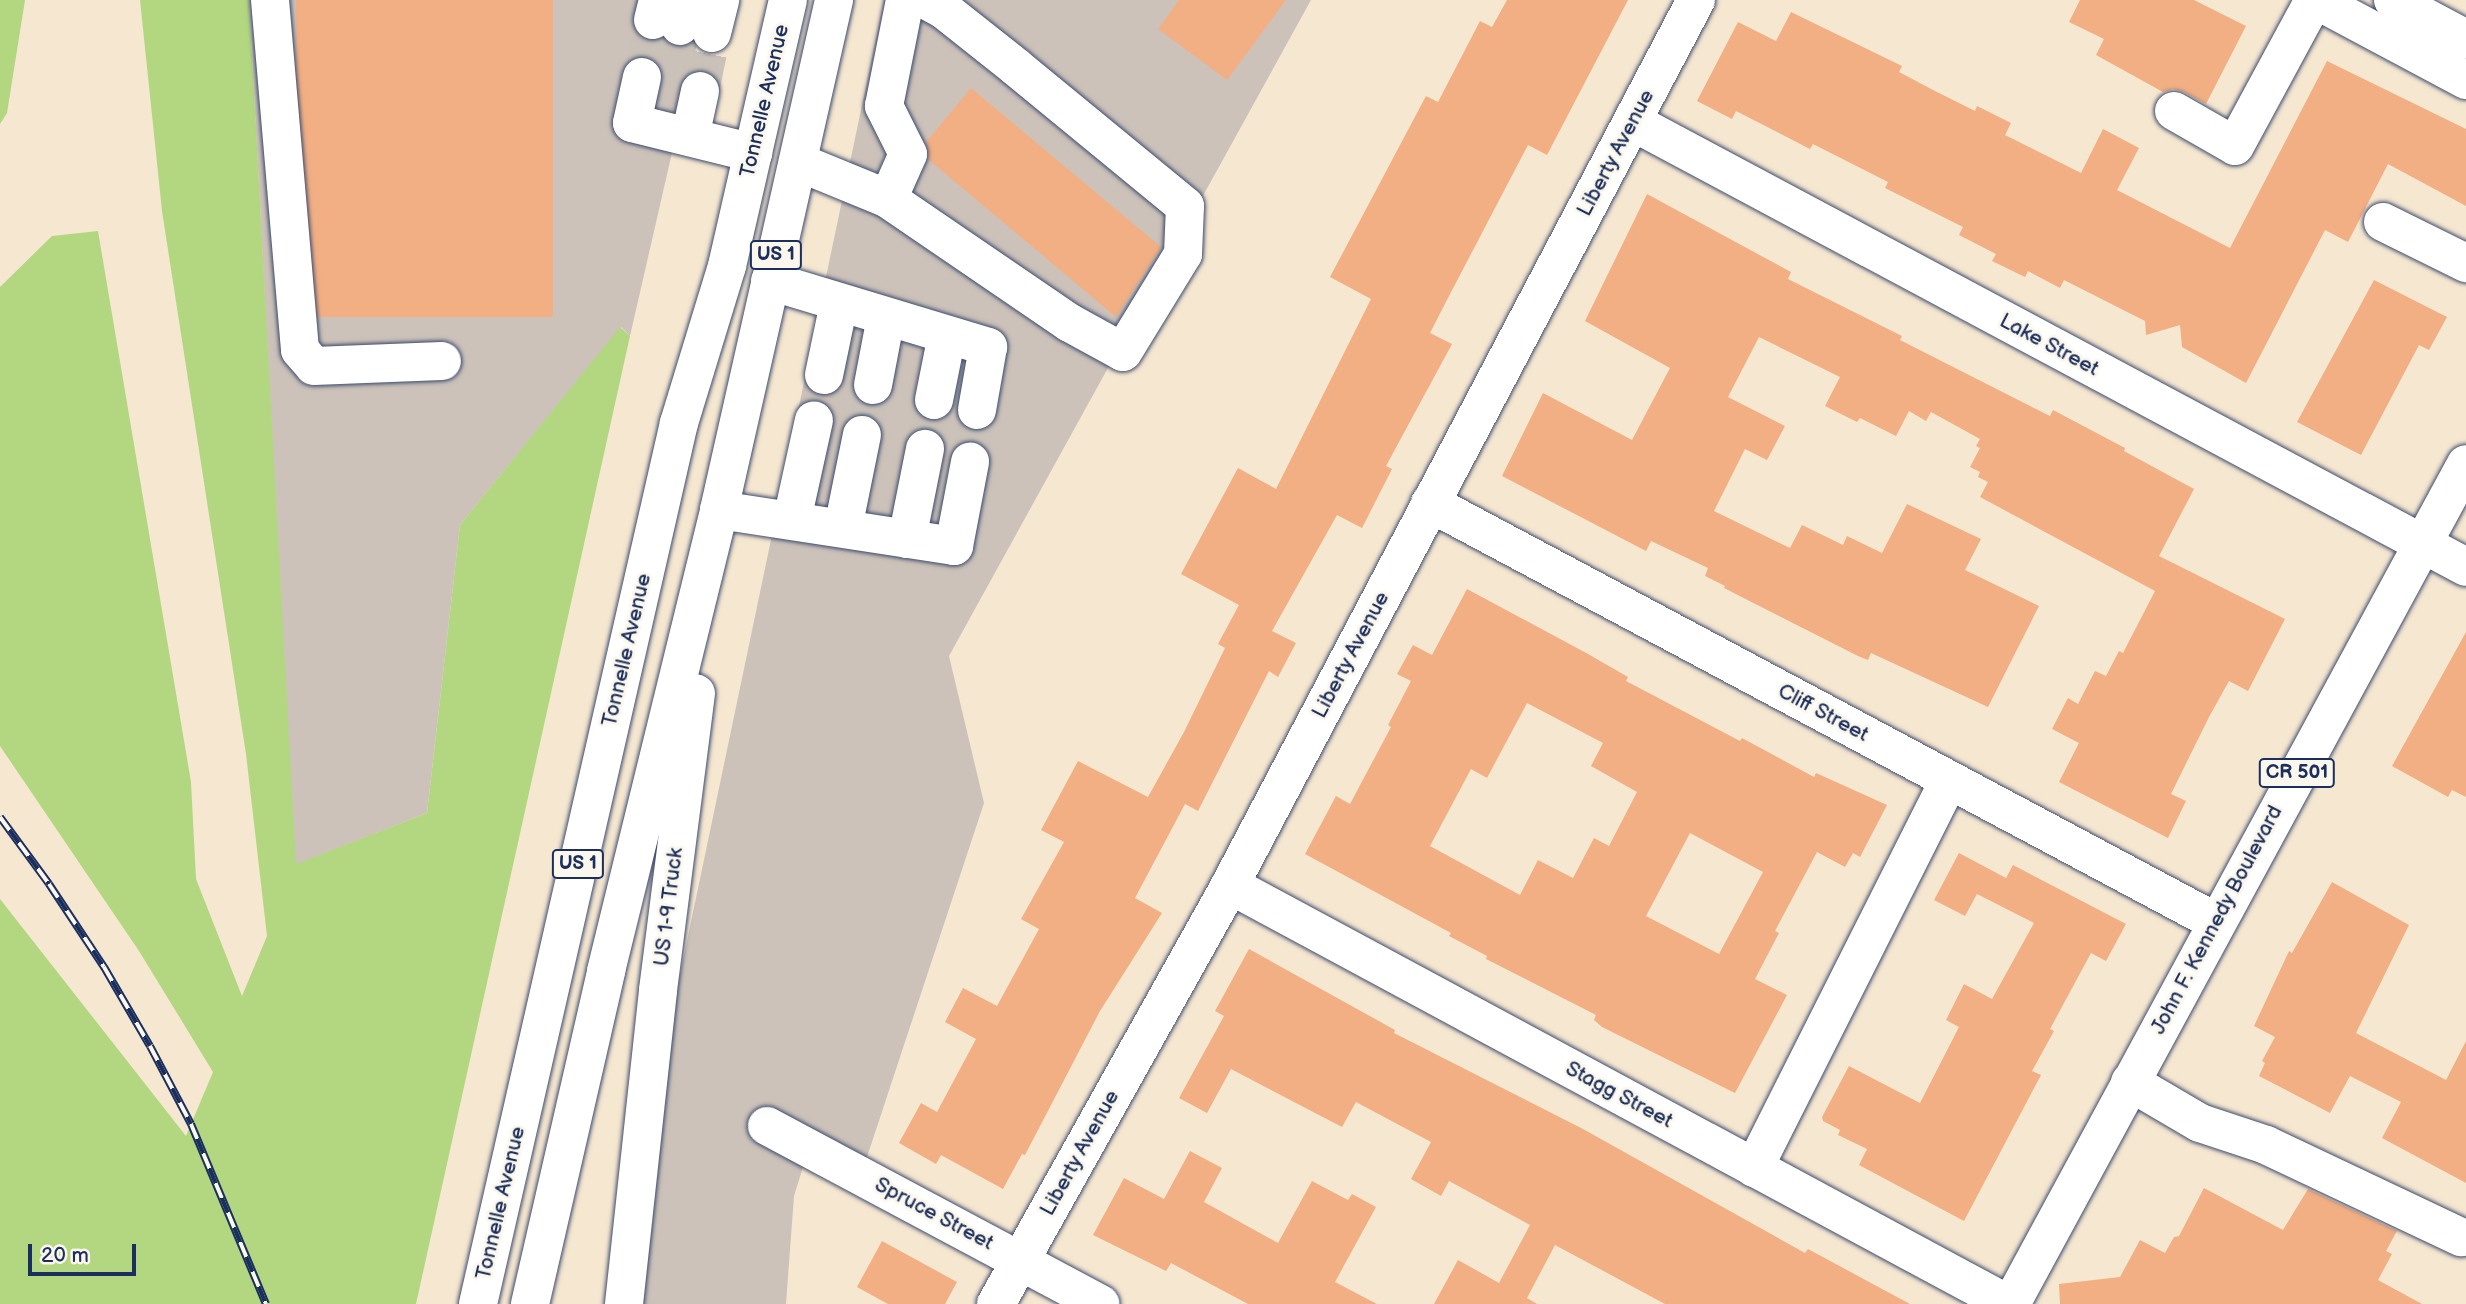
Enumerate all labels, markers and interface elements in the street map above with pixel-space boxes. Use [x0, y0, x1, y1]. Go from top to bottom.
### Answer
street label: Tonnelle Avenue [735, 22, 795, 180]
street label: Liberty Avenue [1572, 85, 1660, 221]
road number: US 1 [750, 240, 802, 270]
street label: Lake Street [1995, 308, 2103, 382]
street label: Tonnelle Avenue [597, 571, 657, 729]
street label: Liberty Avenue [1307, 587, 1395, 723]
street label: Cliff Street [1773, 679, 1873, 747]
road number: CR 501 [2258, 758, 2336, 788]
street label: John F. Kennedy Boulevard [2146, 801, 2288, 1039]
street label: US 1-9 Truck [649, 846, 689, 968]
road number: US 1 [552, 848, 604, 880]
street label: Stagg Street [1561, 1056, 1677, 1134]
street label: Liberty Avenue [1035, 1085, 1125, 1221]
street label: Tonnelle Avenue [471, 1124, 531, 1282]
street label: Spruce Street [870, 1172, 998, 1256]
scale bar [32, 1230, 140, 1274]
text: 20 m [41, 1243, 89, 1268]

